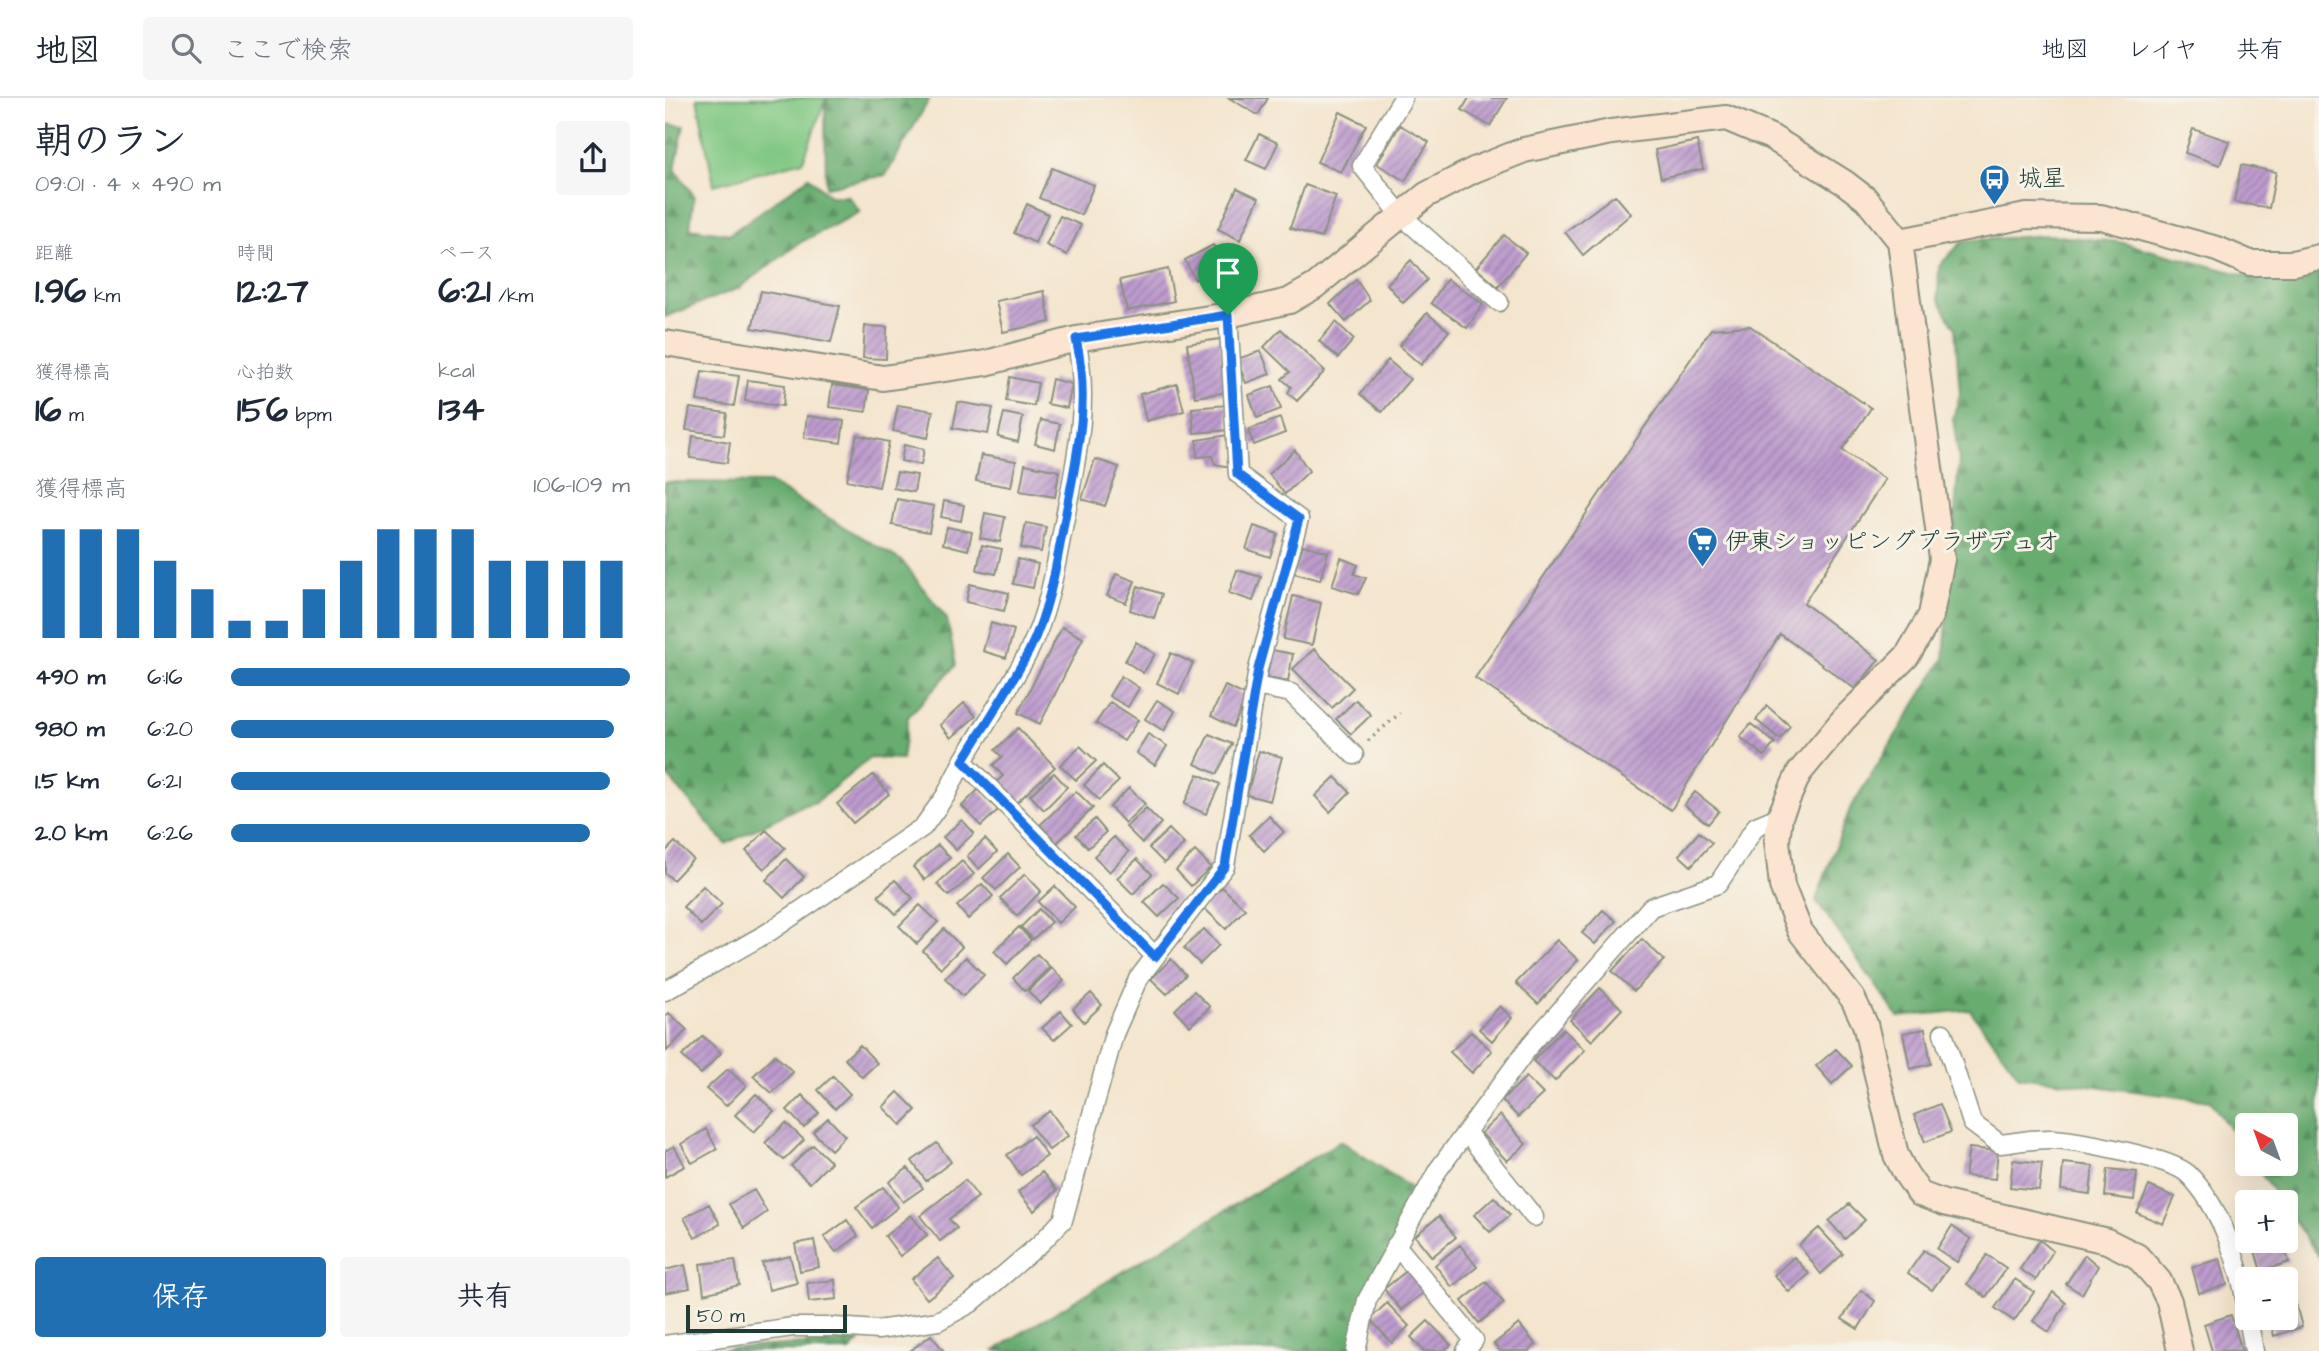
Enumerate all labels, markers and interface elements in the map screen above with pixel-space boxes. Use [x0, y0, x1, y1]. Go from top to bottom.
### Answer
search box [143, 17, 633, 80]
text: 地図 [35, 28, 101, 74]
icon: search [167, 29, 205, 67]
text: ここで検索 [223, 32, 353, 68]
text: 地図 [2041, 33, 2089, 67]
text: レイヤ [2127, 33, 2198, 67]
text: 共有 [2236, 33, 2284, 67]
text: 朝のラン [35, 116, 187, 168]
button: share [556, 121, 630, 195]
bus stop icon: 城星 [1978, 162, 2012, 206]
place label: 城星 [2018, 162, 2066, 196]
text: 09:01 · 4 × 490 m [35, 168, 221, 200]
text: 距離 [35, 240, 73, 267]
text: 時間 [237, 240, 275, 267]
text: ペース [438, 240, 494, 267]
pin [1198, 243, 1258, 315]
icon: arrive [1209, 254, 1247, 292]
text: 1.96 [35, 267, 86, 316]
text: 12:27 [237, 267, 309, 316]
text: 6:21 [438, 267, 491, 316]
text: km [86, 283, 120, 310]
text: /km [491, 283, 533, 310]
text: kcal [438, 358, 475, 385]
text: 獲得標高 [35, 359, 111, 386]
text: 心拍数 [237, 359, 294, 386]
text: 134 [438, 385, 484, 434]
text: 16 [35, 386, 61, 435]
text: 156 [237, 386, 288, 435]
text: m [61, 402, 84, 429]
text: bpm [288, 402, 332, 429]
text: 106–109 m [533, 469, 630, 501]
text: 獲得標高 [35, 473, 127, 505]
supermarket icon: 伊東ショッピングプラザデュオ [1685, 525, 1719, 569]
place label: 伊東ショッピングプラザデュオ [1725, 525, 2060, 559]
text: 490 m [35, 661, 105, 693]
text: 6:16 [147, 661, 183, 693]
text: 980 m [35, 713, 105, 745]
text: 6:20 [147, 713, 193, 745]
text: 1.5 km [35, 765, 99, 797]
text: 6:21 [147, 765, 181, 797]
text: 2.0 km [35, 817, 107, 849]
text: 6:26 [147, 817, 193, 849]
north arrow [2235, 1113, 2298, 1176]
map controls [2235, 1113, 2298, 1330]
button: + [2235, 1190, 2298, 1253]
button: 保存 [35, 1257, 326, 1337]
button: 共有 [340, 1257, 630, 1337]
button: − [2235, 1267, 2298, 1330]
scale bar [686, 1302, 847, 1334]
text: 50 m [697, 1303, 745, 1330]

